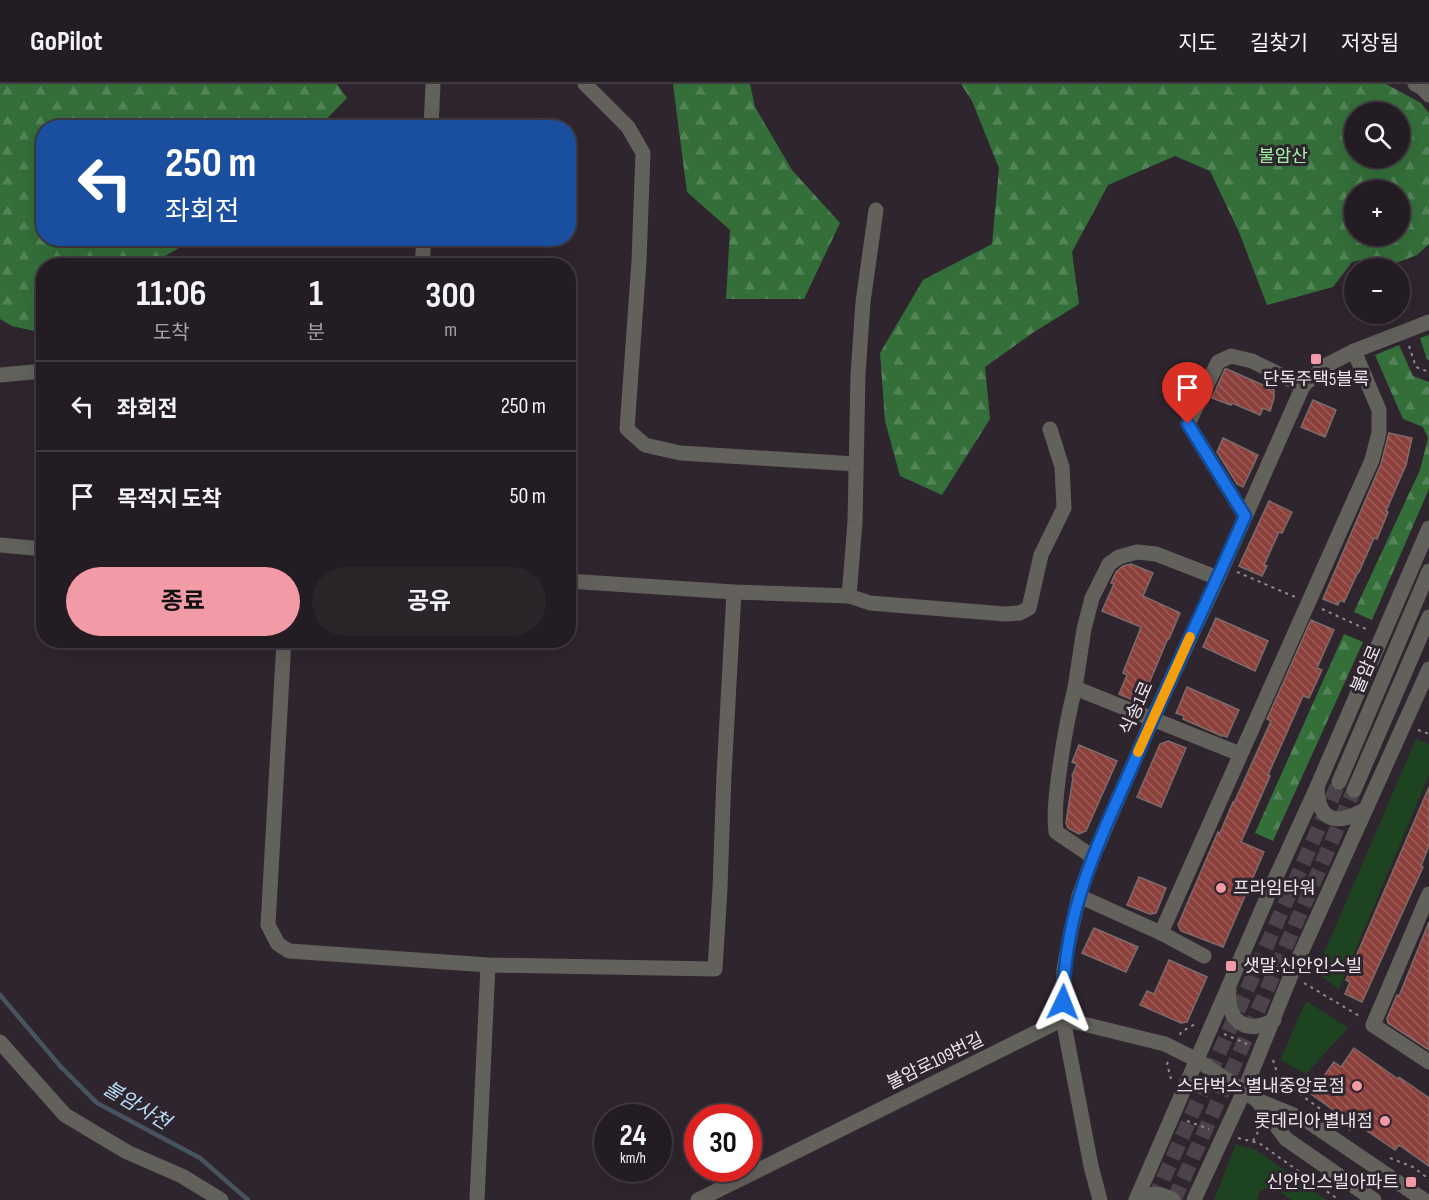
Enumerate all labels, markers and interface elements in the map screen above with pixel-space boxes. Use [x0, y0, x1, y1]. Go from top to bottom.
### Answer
text: GoPilot [30, 25, 102, 58]
text: 지도 [1178, 31, 1217, 56]
text: 길찾기 [1250, 31, 1308, 56]
text: 저장됨 [1341, 31, 1399, 56]
map controls [1344, 102, 1410, 324]
button: search [1344, 102, 1410, 168]
text: 250 m [165, 138, 256, 189]
icon: left [66, 144, 144, 222]
park label: 불암산 [1258, 146, 1308, 167]
button: + [1344, 180, 1410, 246]
text: 좌회전 [165, 196, 240, 228]
button: − [1344, 258, 1410, 324]
text: 11:06 [136, 273, 207, 316]
text: 1 [309, 273, 323, 316]
text: 300 [425, 275, 476, 318]
text: m [444, 318, 457, 342]
text: 도착 [153, 321, 190, 345]
text: 분 [307, 321, 325, 345]
marker: 단독주택5블록 [1309, 352, 1323, 366]
pin [1162, 362, 1213, 424]
place label: 단독주택5블록 [1263, 369, 1369, 390]
icon: arrive [1171, 371, 1204, 404]
icon: left [66, 390, 99, 423]
text: 250 m [501, 393, 546, 420]
text: 좌회전 [117, 396, 178, 423]
icon: arrive [66, 480, 99, 513]
text: 50 m [510, 483, 546, 510]
text: 목적지 도착 [117, 486, 222, 513]
button: 종료 [66, 567, 300, 636]
button: 공유 [312, 567, 546, 636]
street label: 불암로 [1347, 642, 1386, 696]
street label: 식송1로 [1115, 678, 1157, 738]
place label: 프라임타워 [1233, 878, 1316, 899]
marker: 프라임타워 [1214, 881, 1228, 895]
place label: 샛말.신안인스빌 [1243, 956, 1362, 977]
marker: 샛말.신안인스빌 [1224, 959, 1238, 973]
position arrow [1031, 970, 1095, 1034]
street label: 불암로109번길 [883, 1029, 987, 1094]
place label: 스타벅스 별내중앙로점 [1177, 1076, 1345, 1097]
water label: 불암사천 [99, 1077, 176, 1136]
marker: 스타벅스 별내중앙로점 [1350, 1079, 1364, 1093]
speed limit sign: 30 [684, 1104, 762, 1182]
place label: 롯데리아 별내점 [1254, 1111, 1373, 1132]
marker: 롯데리아 별내점 [1378, 1114, 1392, 1128]
text: 24 [620, 1118, 646, 1154]
text: km/h [620, 1149, 646, 1168]
place label: 신안인스빌아파트 [1267, 1172, 1399, 1193]
marker: 신안인스빌아파트 [1404, 1175, 1418, 1189]

